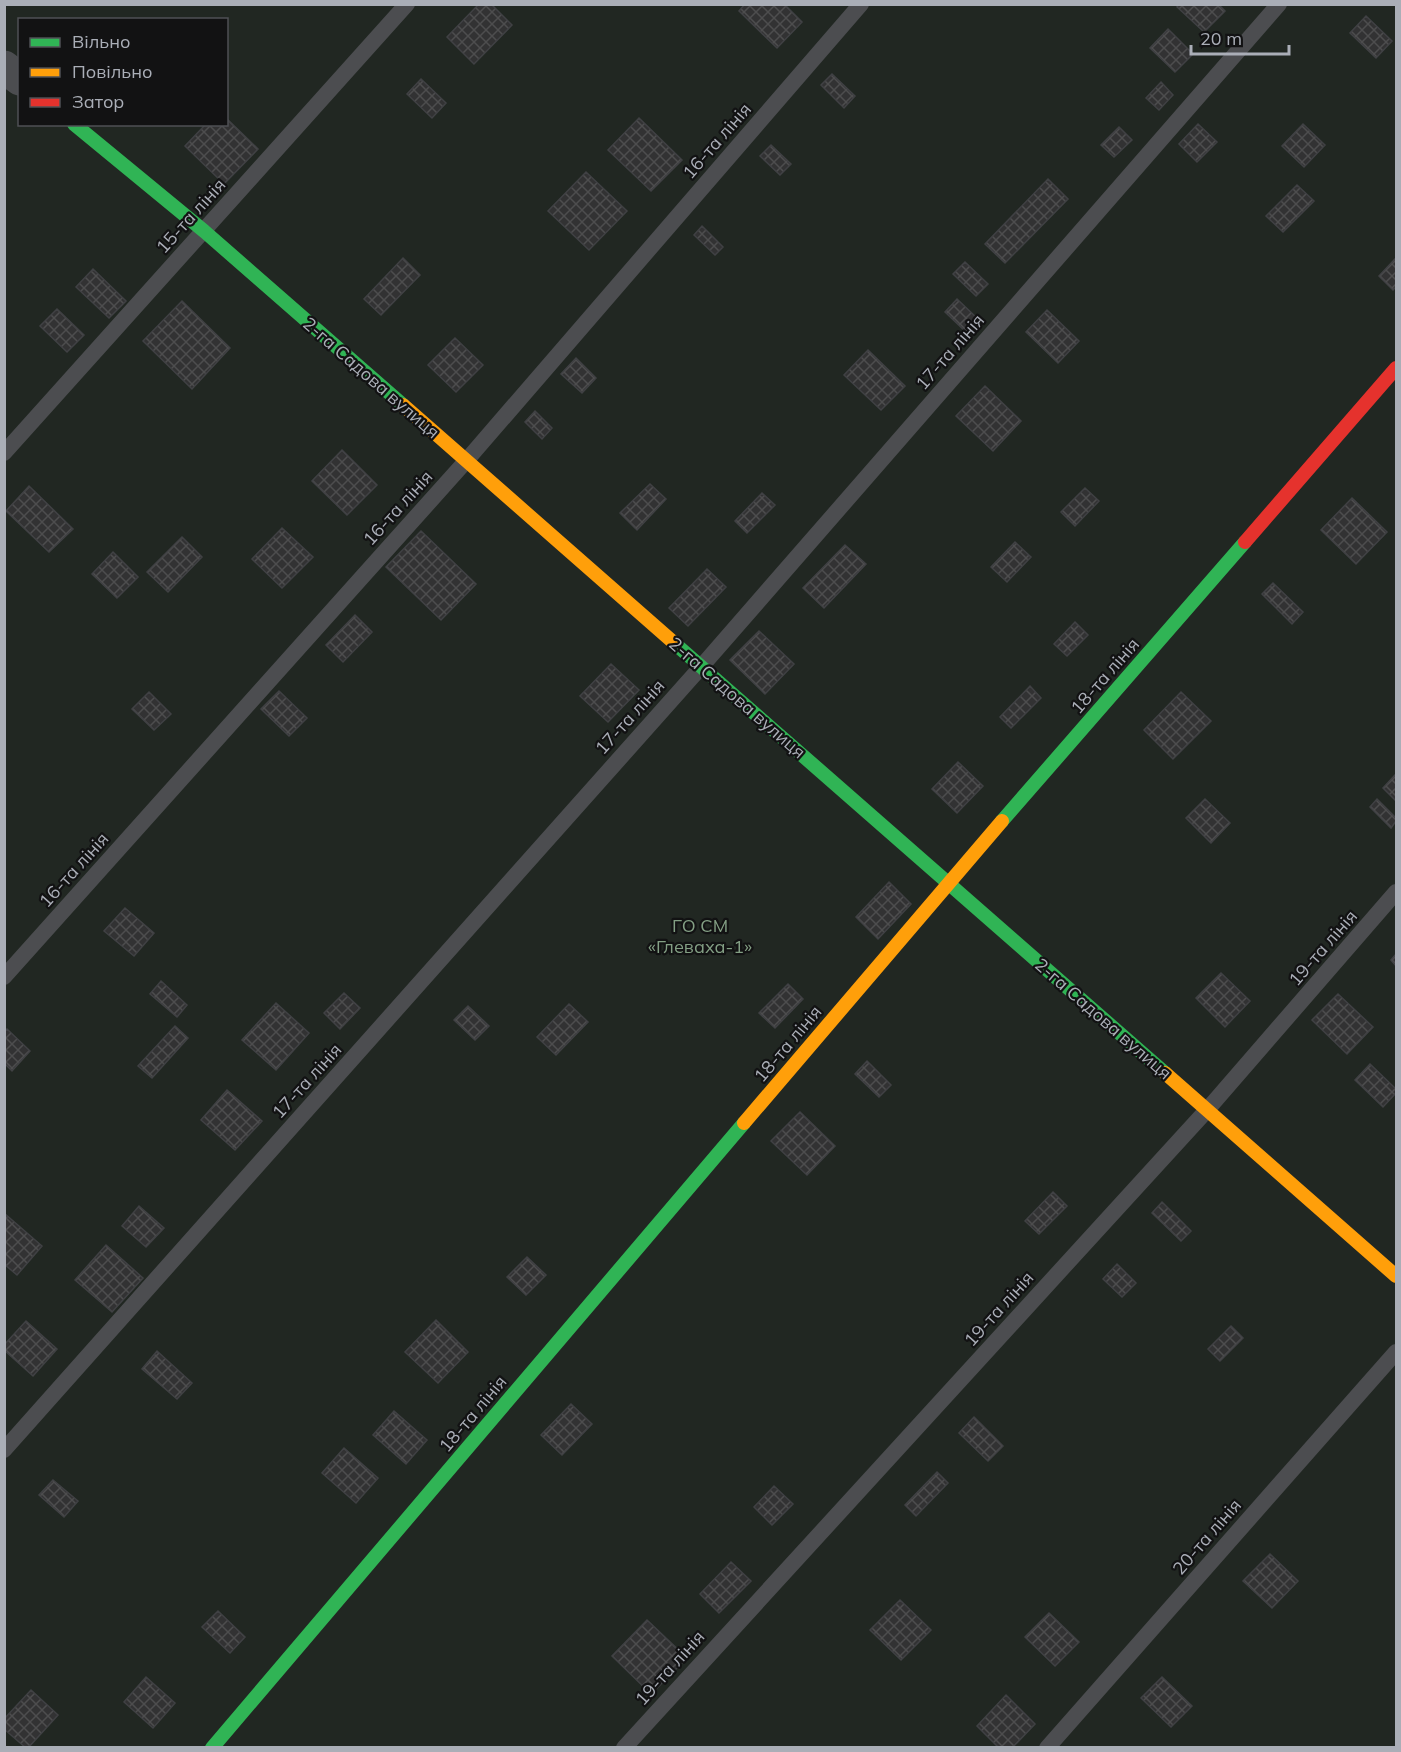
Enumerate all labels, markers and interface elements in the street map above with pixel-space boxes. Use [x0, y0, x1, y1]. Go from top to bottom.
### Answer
legend [18, 18, 228, 126]
scale bar [1191, 18, 1288, 56]
text: 20 m [1200, 27, 1242, 50]
text: Вільно [72, 30, 130, 53]
text: Повільно [72, 60, 152, 83]
text: Затор [72, 90, 124, 113]
street label: 16-та лінія [677, 98, 756, 183]
street label: 15-та лінія [151, 173, 230, 258]
street label: 17-та лінія [910, 309, 989, 394]
street label: 2-га Садова вулиця [298, 312, 444, 443]
street label: 16-та лінія [358, 465, 437, 550]
street label: 2-га Садова вулиця [664, 632, 810, 763]
street label: 18-та лінія [1065, 633, 1144, 718]
street label: 17-та лінія [590, 674, 669, 759]
street label: 16-та лінія [34, 827, 113, 912]
street label: 19-та лінія [1283, 905, 1362, 990]
park label: ГО СМ «Глеваха-1» [648, 914, 752, 958]
street label: 2-га Садова вулиця [1030, 953, 1176, 1084]
street label: 18-та лінія [749, 1001, 826, 1087]
street label: 17-та лінія [267, 1038, 346, 1123]
street label: 19-та лінія [959, 1266, 1038, 1351]
street label: 18-та лінія [434, 1371, 511, 1457]
street label: 20-та лінія [1167, 1494, 1246, 1579]
street label: 19-та лінія [630, 1625, 709, 1710]

